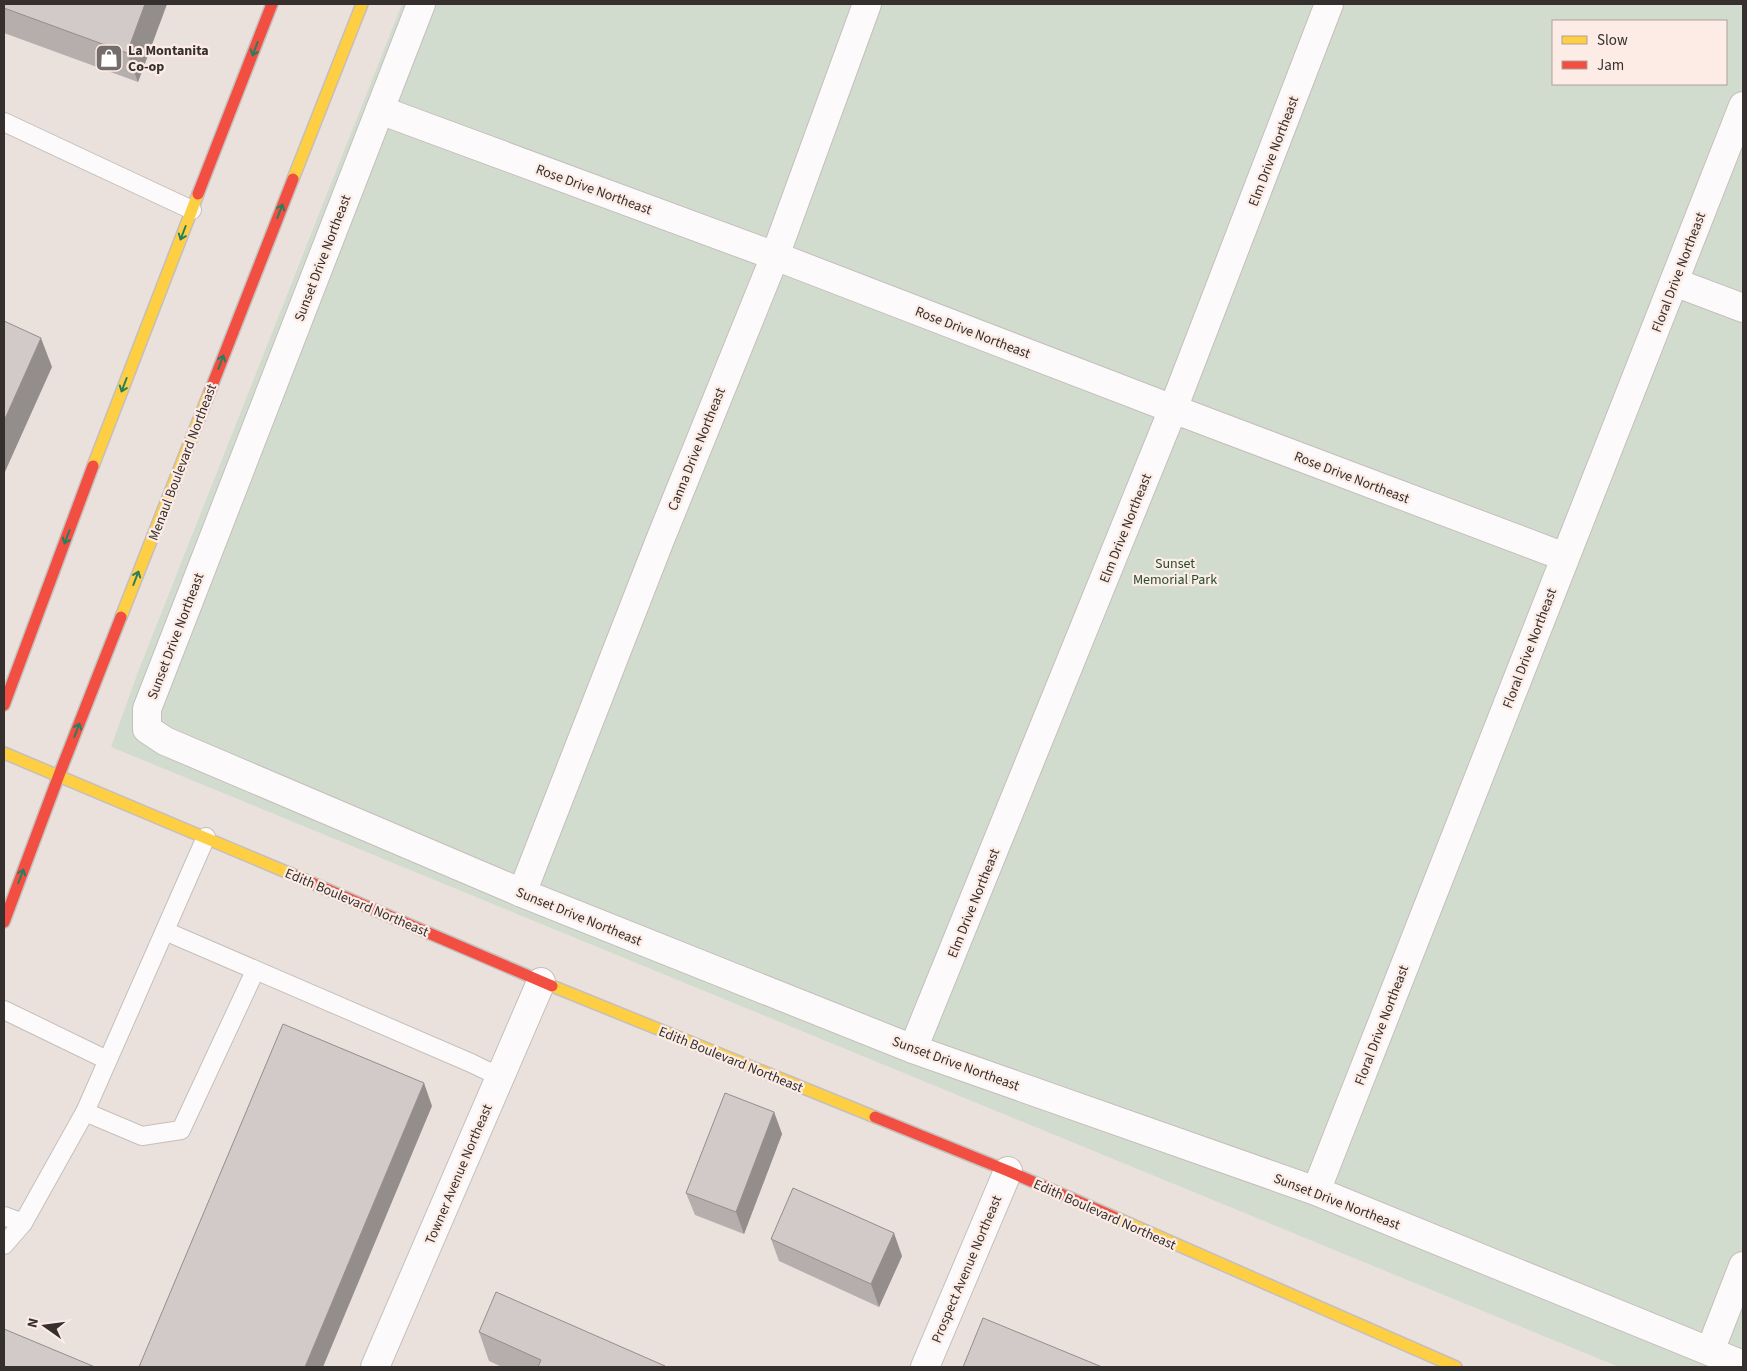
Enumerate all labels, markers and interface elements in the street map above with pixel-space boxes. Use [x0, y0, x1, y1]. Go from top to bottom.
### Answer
legend [1552, 20, 1727, 85]
text: Slow [1597, 30, 1628, 51]
place label: La Montanita Co-op [128, 41, 209, 77]
one-way arrow [249, 41, 259, 56]
shop icon: La Montanita Co-op [94, 43, 124, 73]
text: Jam [1597, 55, 1624, 76]
street label: Elm Drive Northeast [1244, 93, 1304, 209]
street label: Rose Drive Northeast [533, 160, 655, 220]
street label: Sunset Drive Northeast [290, 192, 356, 325]
one-way arrow [277, 203, 286, 218]
street label: Floral Drive Northeast [1647, 209, 1711, 335]
one-way arrow [178, 225, 187, 240]
street label: Rose Drive Northeast [912, 302, 1033, 364]
one-way arrow [217, 355, 226, 370]
one-way arrow [119, 376, 128, 392]
street label: Menaul Boulevard Northeast [144, 381, 222, 544]
street label: Canna Drive Northeast [663, 384, 731, 514]
street label: Rose Drive Northeast [1291, 447, 1412, 509]
street label: Elm Drive Northeast [1095, 470, 1157, 586]
one-way arrow [62, 529, 71, 544]
park label: Sunset Memorial Park [1133, 554, 1217, 590]
street label: Sunset Drive Northeast [143, 570, 209, 703]
one-way arrow [132, 571, 141, 586]
street label: Floral Drive Northeast [1498, 585, 1562, 711]
one-way arrow [73, 722, 82, 738]
street label: Elm Drive Northeast [943, 845, 1005, 961]
street label: Edith Boulevard Northeast [282, 864, 432, 942]
one-way arrow [17, 869, 26, 884]
street label: Sunset Drive Northeast [513, 883, 645, 951]
street label: Floral Drive Northeast [1350, 962, 1414, 1088]
street label: Edith Boulevard Northeast [655, 1022, 806, 1098]
street label: Sunset Drive Northeast [889, 1032, 1022, 1096]
street label: Towner Avenue Northeast [420, 1101, 498, 1248]
street label: Sunset Drive Northeast [1270, 1169, 1403, 1235]
street label: Edith Boulevard Northeast [1030, 1174, 1179, 1256]
street label: Prospect Avenue Northeast [927, 1192, 1007, 1346]
north arrow [20, 1301, 70, 1351]
text: N [23, 1316, 44, 1330]

